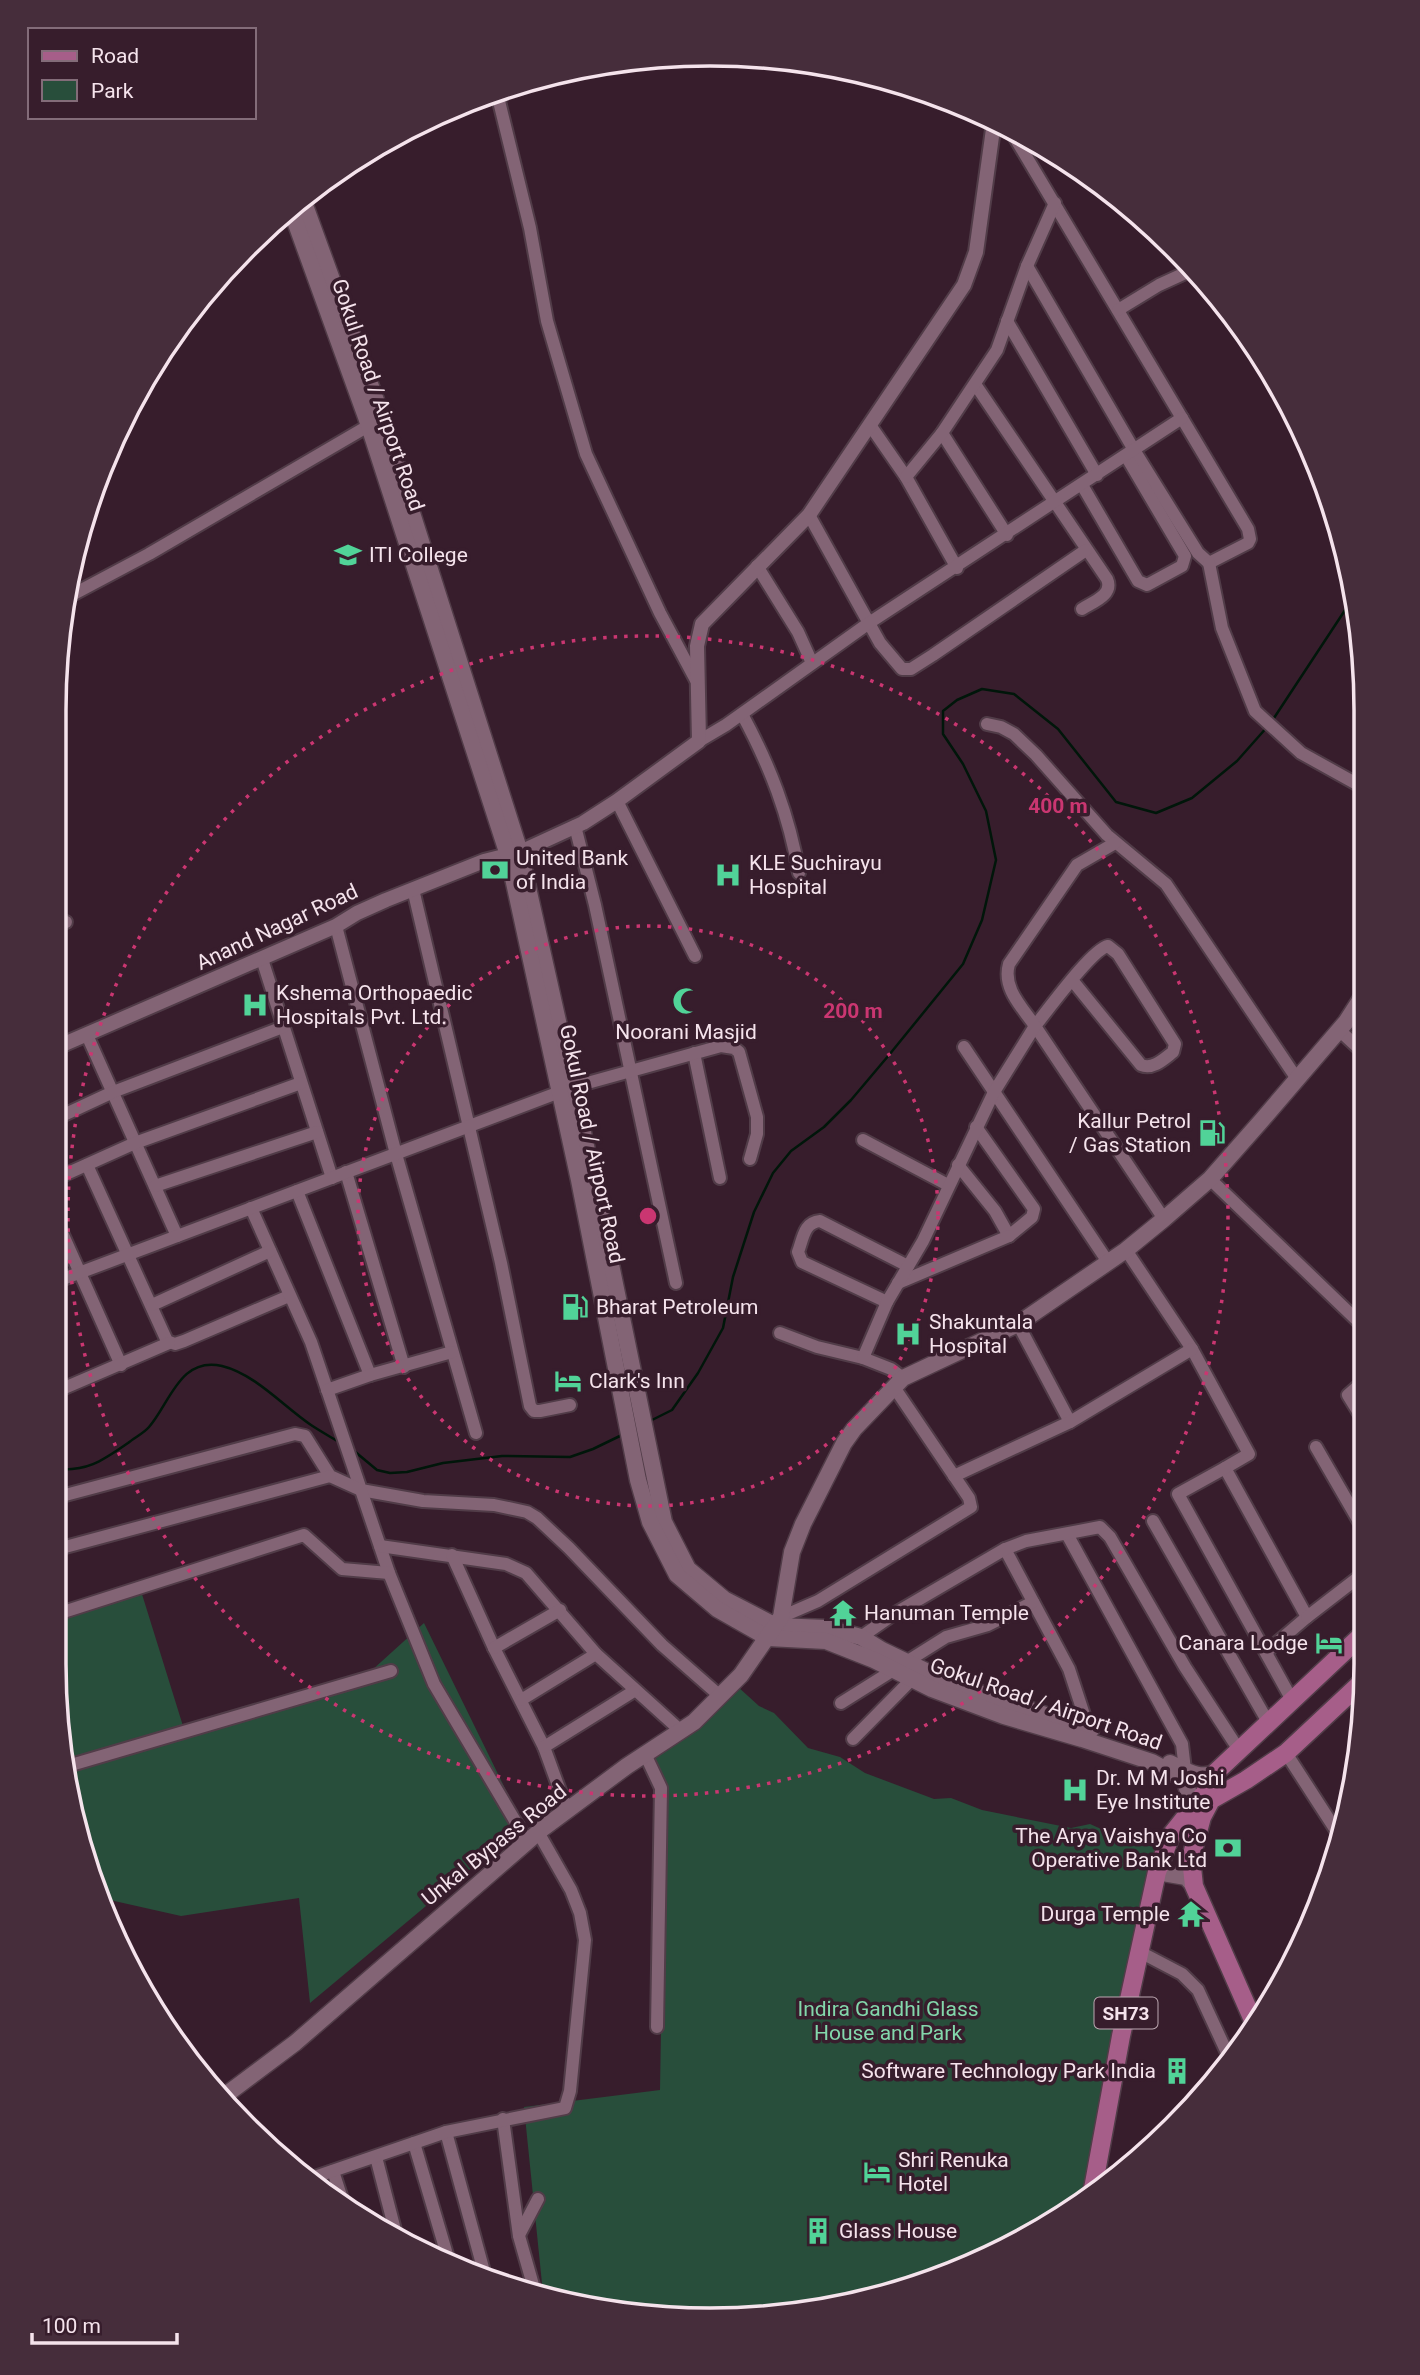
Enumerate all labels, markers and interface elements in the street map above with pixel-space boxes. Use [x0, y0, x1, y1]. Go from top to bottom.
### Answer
legend [28, 28, 256, 119]
text: Road [91, 44, 139, 68]
text: Park [91, 79, 134, 103]
street label: Gokul Road / Airport Road [327, 276, 429, 514]
school or university icon: ITI College [333, 540, 363, 570]
place label: ITI College [369, 543, 468, 567]
text: 400 m [1028, 794, 1088, 818]
place label: United Bank of India [516, 846, 628, 894]
place label: KLE Suchirayu Hospital [749, 851, 882, 899]
bank icon: United Bank of India [480, 855, 510, 885]
hospital icon: KLE Suchirayu Hospital [713, 860, 743, 890]
street label: Anand Nagar Road [192, 879, 362, 975]
place label: Kshema Orthopaedic Hospitals Pvt. Ltd. [276, 981, 473, 1029]
mosque icon: Noorani Masjid [671, 986, 701, 1016]
hospital icon: Kshema Orthopaedic Hospitals Pvt. Ltd. [240, 990, 270, 1020]
text: 200 m [823, 999, 883, 1023]
place label: Noorani Masjid [615, 1020, 757, 1044]
street label: Gokul Road / Airport Road [555, 1022, 629, 1266]
place label: Kallur Petrol / Gas Station [1069, 1109, 1191, 1157]
fuel station icon: Kallur Petrol / Gas Station [1197, 1118, 1227, 1148]
centre of rings [636, 1204, 660, 1228]
fuel station icon: Bharat Petroleum [560, 1292, 590, 1322]
place label: Bharat Petroleum [596, 1295, 759, 1319]
place label: Shakuntala Hospital [929, 1310, 1033, 1358]
hospital icon: Shakuntala Hospital [893, 1319, 923, 1349]
hotel icon: Clark's Inn [553, 1366, 583, 1396]
place label: Clark's Inn [589, 1369, 685, 1393]
temple icon: Hanuman Temple [828, 1598, 858, 1628]
place label: Hanuman Temple [864, 1601, 1029, 1625]
hotel icon: Canara Lodge [1314, 1628, 1344, 1658]
place label: Canara Lodge [1178, 1631, 1308, 1655]
street label: Gokul Road / Airport Road [927, 1653, 1165, 1755]
place label: Dr. M M Joshi Eye Institute [1096, 1766, 1225, 1814]
hospital icon: Dr. M M Joshi Eye Institute [1060, 1775, 1090, 1805]
street label: Unkal Bypass Road [417, 1779, 571, 1911]
place label: The Arya Vaishya Co Operative Bank Ltd [1015, 1824, 1207, 1872]
bank icon: The Arya Vaishya Co Operative Bank Ltd [1213, 1833, 1243, 1863]
temple icon: Durga Temple [1176, 1899, 1206, 1929]
place label: Durga Temple [1041, 1902, 1170, 1926]
park label: Indira Gandhi Glass House and Park [797, 1997, 979, 2045]
road number: SH73 [1094, 1997, 1158, 2028]
building icon: Software Technology Park India [1162, 2056, 1192, 2086]
place label: Software Technology Park India [861, 2059, 1156, 2083]
place label: Shri Renuka Hotel [898, 2148, 1009, 2196]
hotel icon: Shri Renuka Hotel [862, 2157, 892, 2187]
building icon: Glass House [803, 2216, 833, 2246]
place label: Glass House [839, 2219, 957, 2243]
scale bar [32, 2302, 177, 2346]
text: 100 m [42, 2314, 101, 2338]

